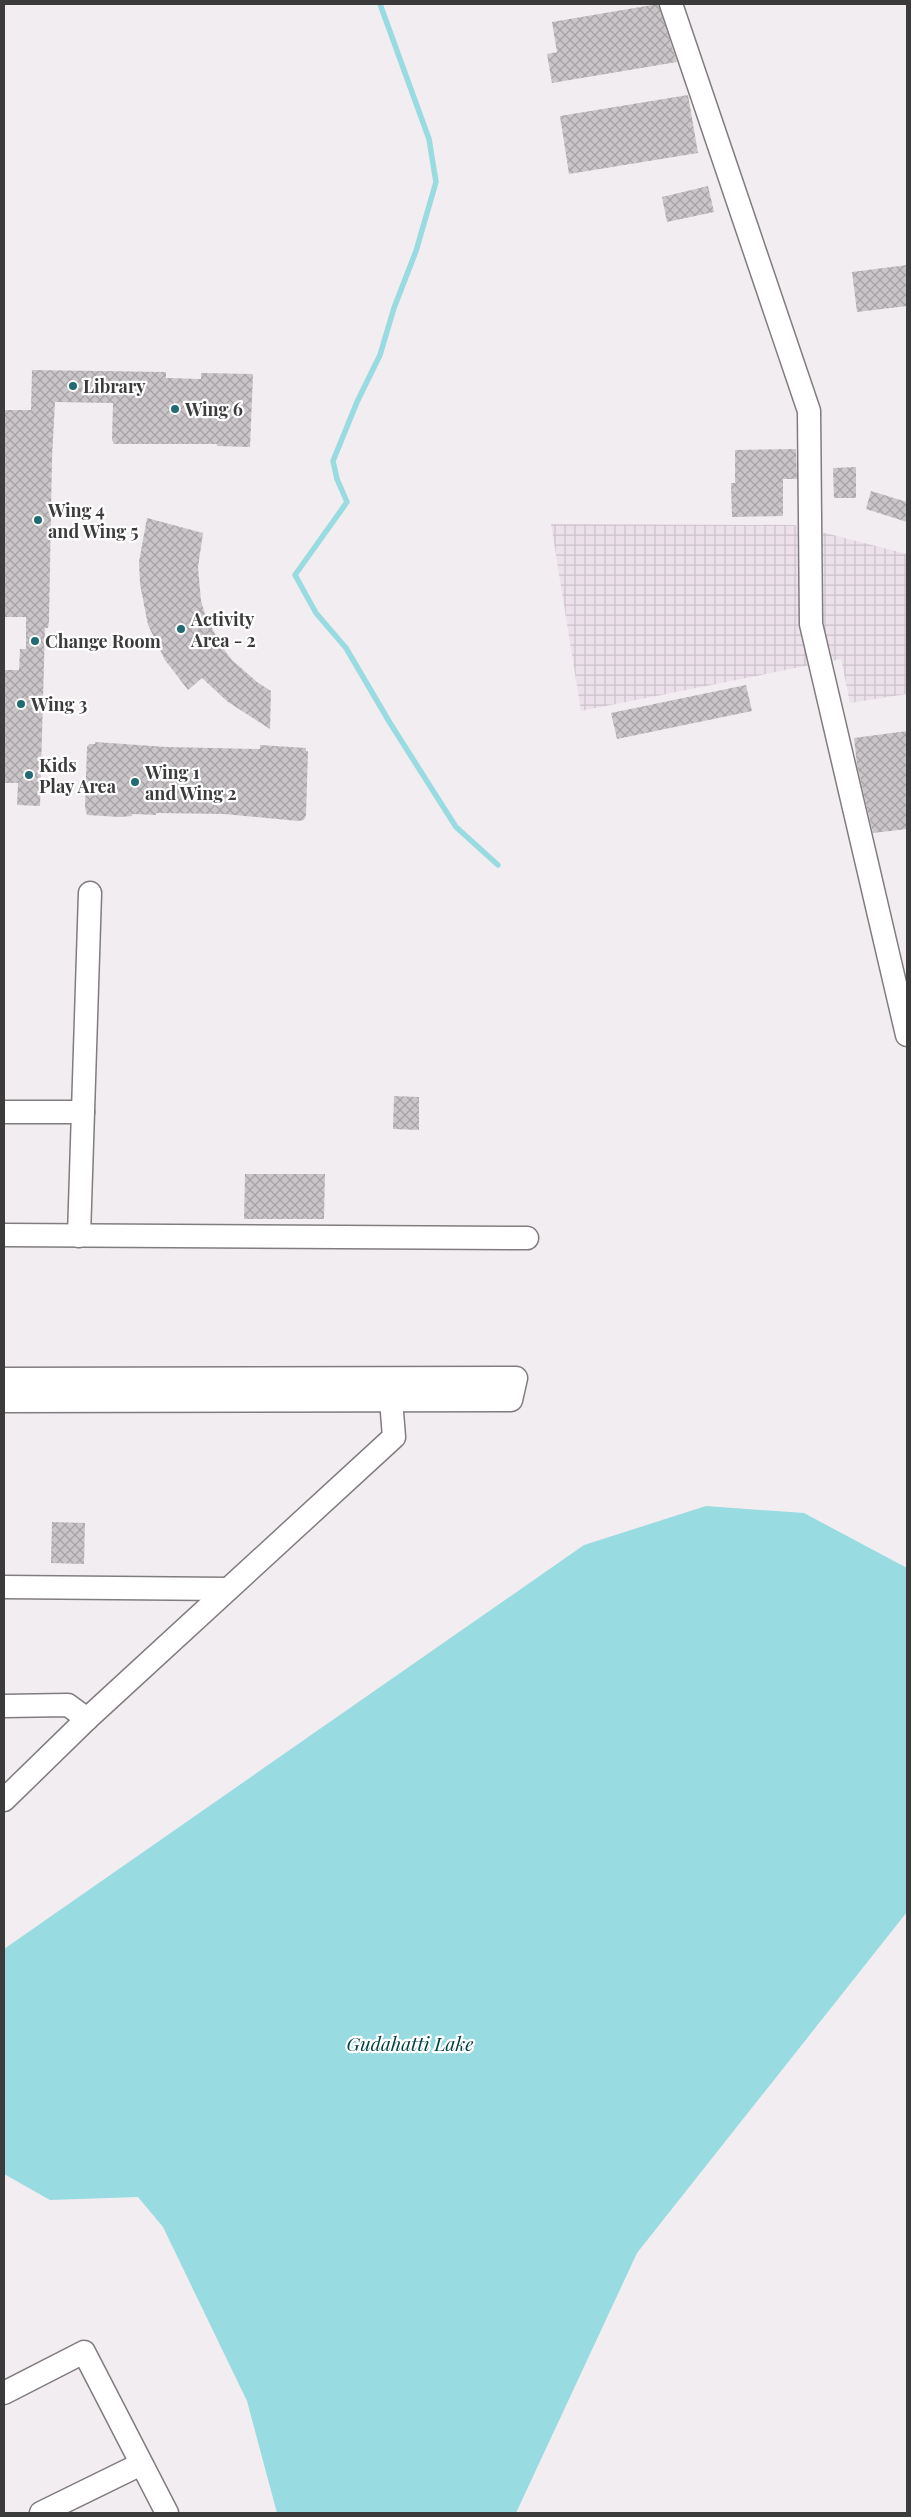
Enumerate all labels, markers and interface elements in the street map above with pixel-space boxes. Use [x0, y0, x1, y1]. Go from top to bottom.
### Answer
place label: Library [83, 374, 146, 398]
marker: Library [67, 380, 79, 392]
place label: Wing 6 [184, 397, 243, 421]
marker: Wing 6 [169, 403, 181, 415]
place label: Wing 4 and Wing 5 [47, 498, 139, 543]
marker: Wing 4 and Wing 5 [32, 514, 44, 526]
place label: Activity Area - 2 [190, 607, 256, 652]
marker: Activity Area - 2 [175, 623, 187, 635]
place label: Change Room [45, 629, 162, 653]
marker: Change Room [29, 635, 41, 647]
place label: Wing 3 [30, 692, 88, 716]
marker: Wing 3 [15, 698, 27, 710]
place label: Kids Play Area [39, 753, 117, 798]
place label: Wing 1 and Wing 2 [144, 760, 237, 805]
marker: Kids Play Area [23, 769, 35, 781]
marker: Wing 1 and Wing 2 [129, 776, 141, 788]
water label: Gudahatti Lake [347, 2030, 473, 2056]

